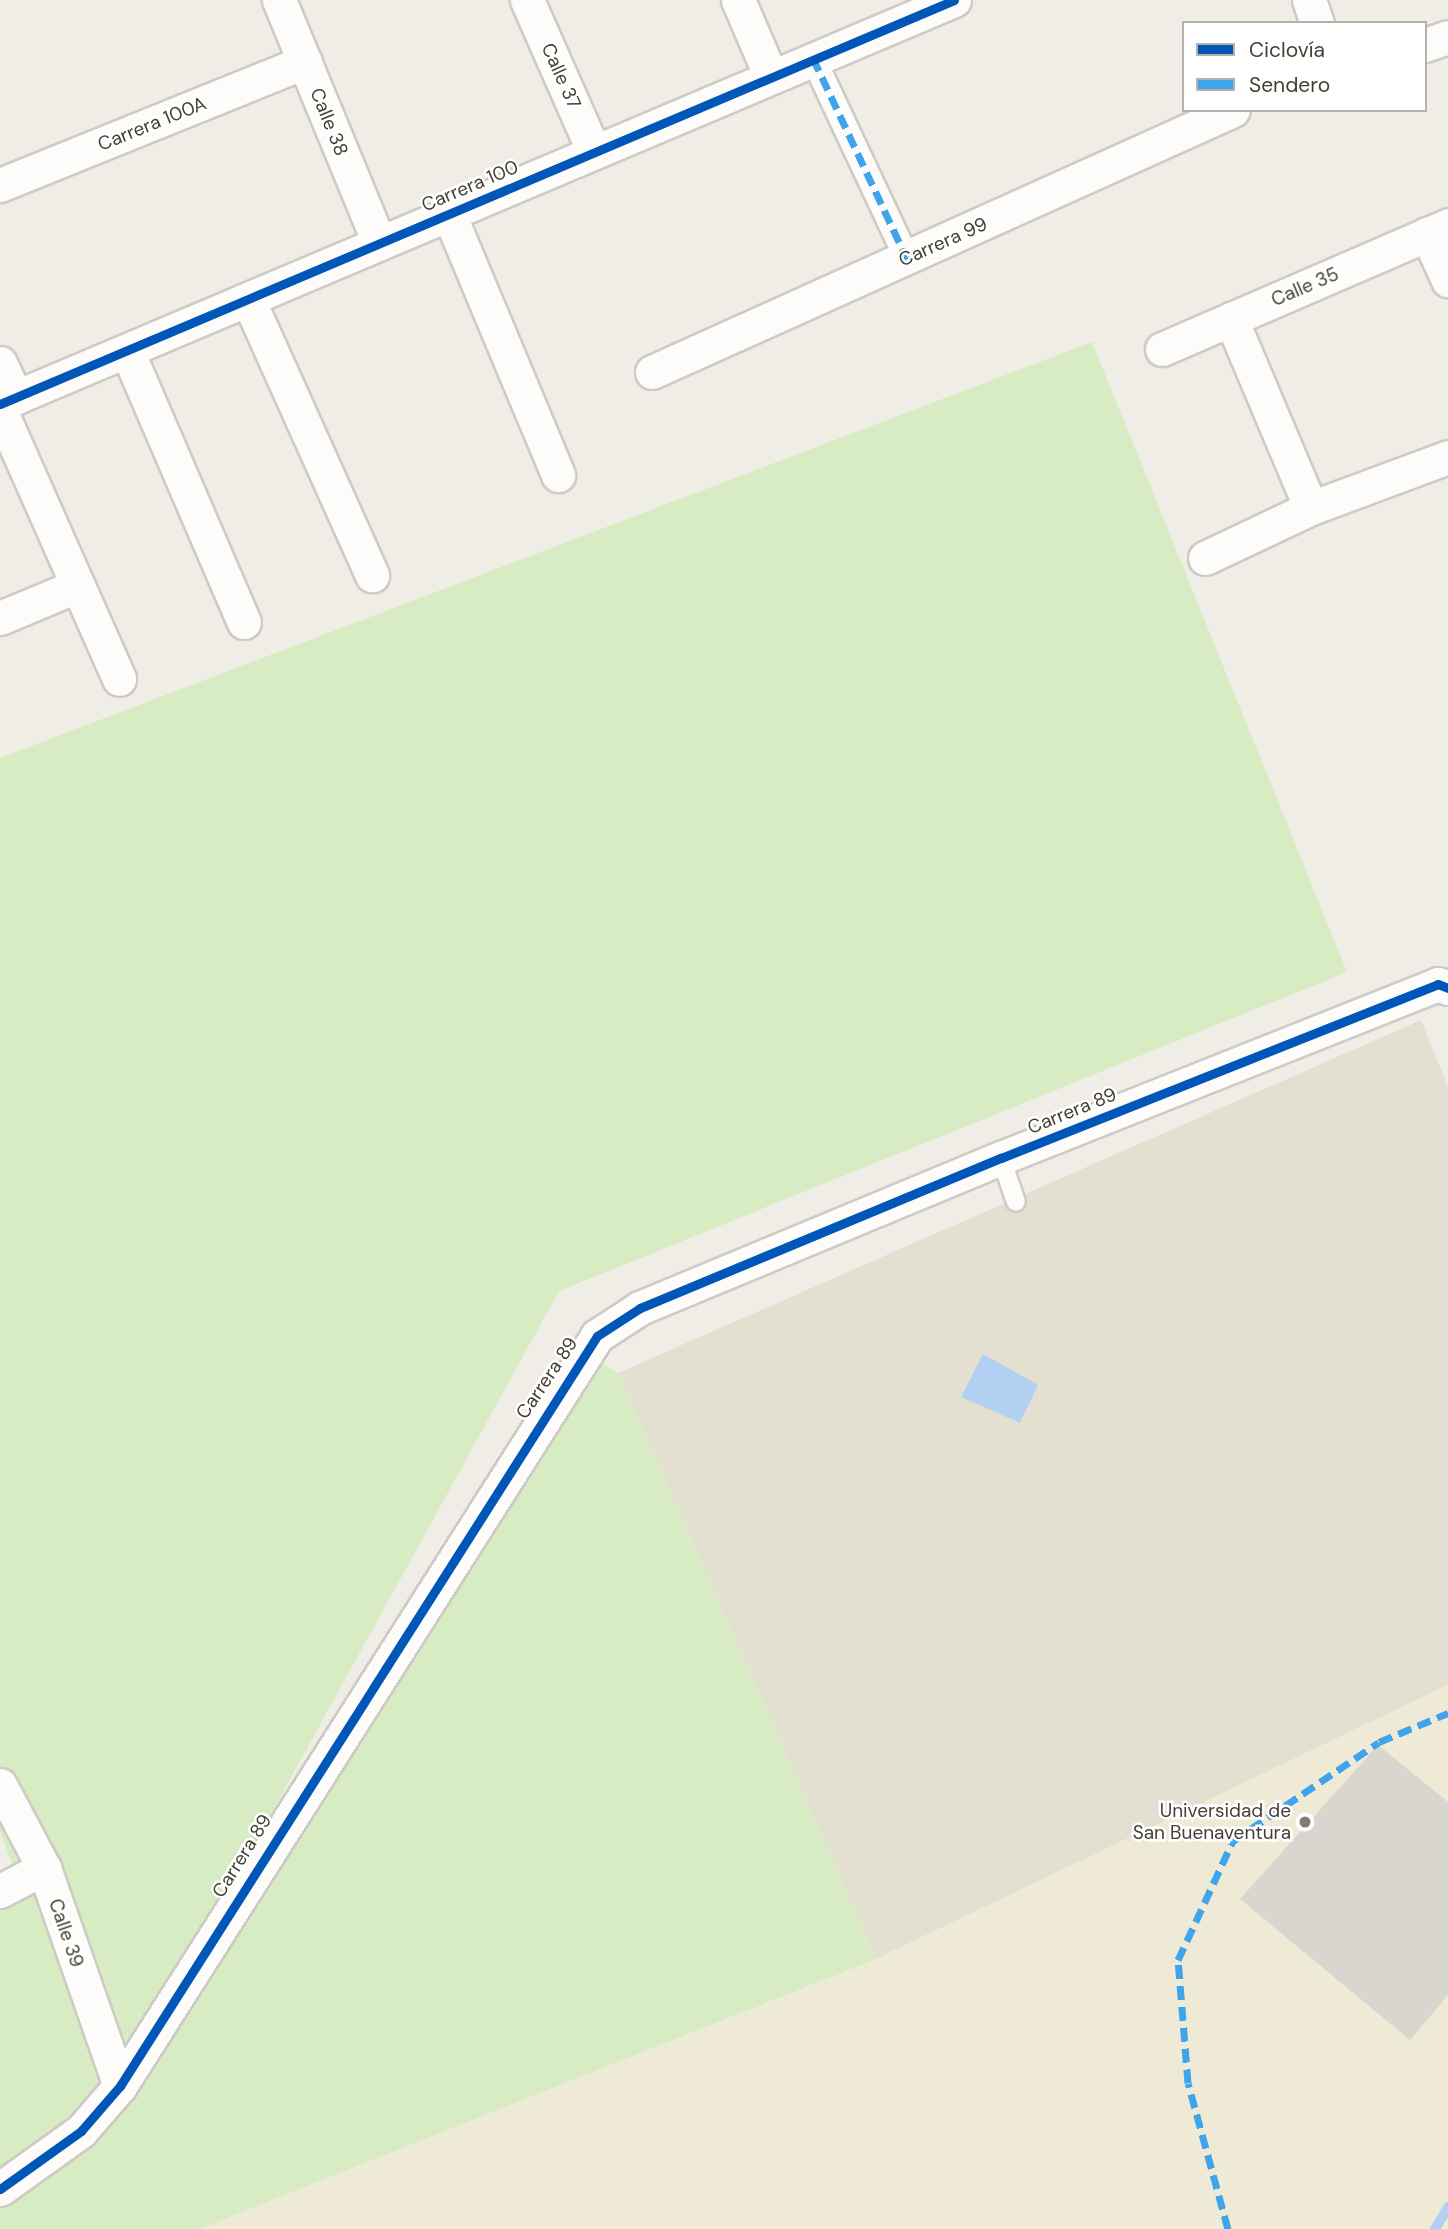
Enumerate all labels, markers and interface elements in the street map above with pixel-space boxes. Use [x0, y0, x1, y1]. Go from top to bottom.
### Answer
legend [1182, 21, 1427, 112]
text: Ciclovía [1249, 36, 1325, 64]
street label: Calle 37 [536, 40, 586, 112]
text: Sendero [1249, 71, 1330, 99]
street label: Calle 38 [305, 85, 353, 159]
street label: Carrera 100A [95, 92, 209, 156]
street label: Carrera 100 [418, 155, 522, 217]
street label: Carrera 99 [895, 212, 991, 272]
street label: Calle 35 [1268, 263, 1342, 311]
street label: Carrera 89 [1024, 1083, 1120, 1139]
street label: Carrera 89 [511, 1333, 583, 1423]
place label: Universidad de San Buenaventura [1133, 1800, 1291, 1844]
street label: Carrera 89 [207, 1810, 277, 1902]
marker: Universidad de San Buenaventura [1297, 1814, 1313, 1830]
street label: Calle 39 [44, 1896, 88, 1970]

